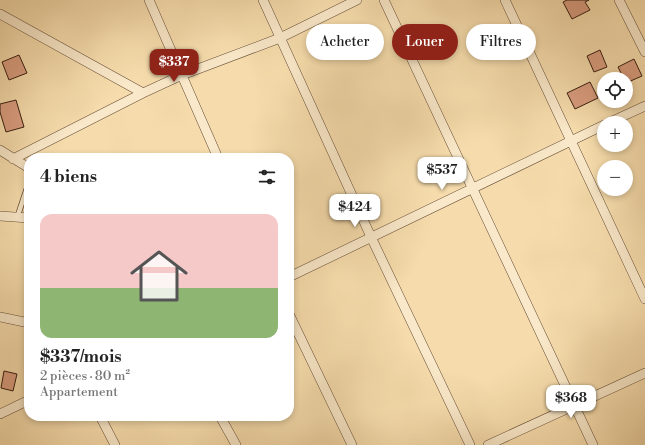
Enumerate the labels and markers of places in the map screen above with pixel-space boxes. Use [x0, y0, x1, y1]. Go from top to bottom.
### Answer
pin: $337 [150, 49, 198, 83]
pin: $537 [418, 157, 466, 191]
pin: $424 [331, 194, 379, 228]
pin: $368 [547, 385, 595, 419]

